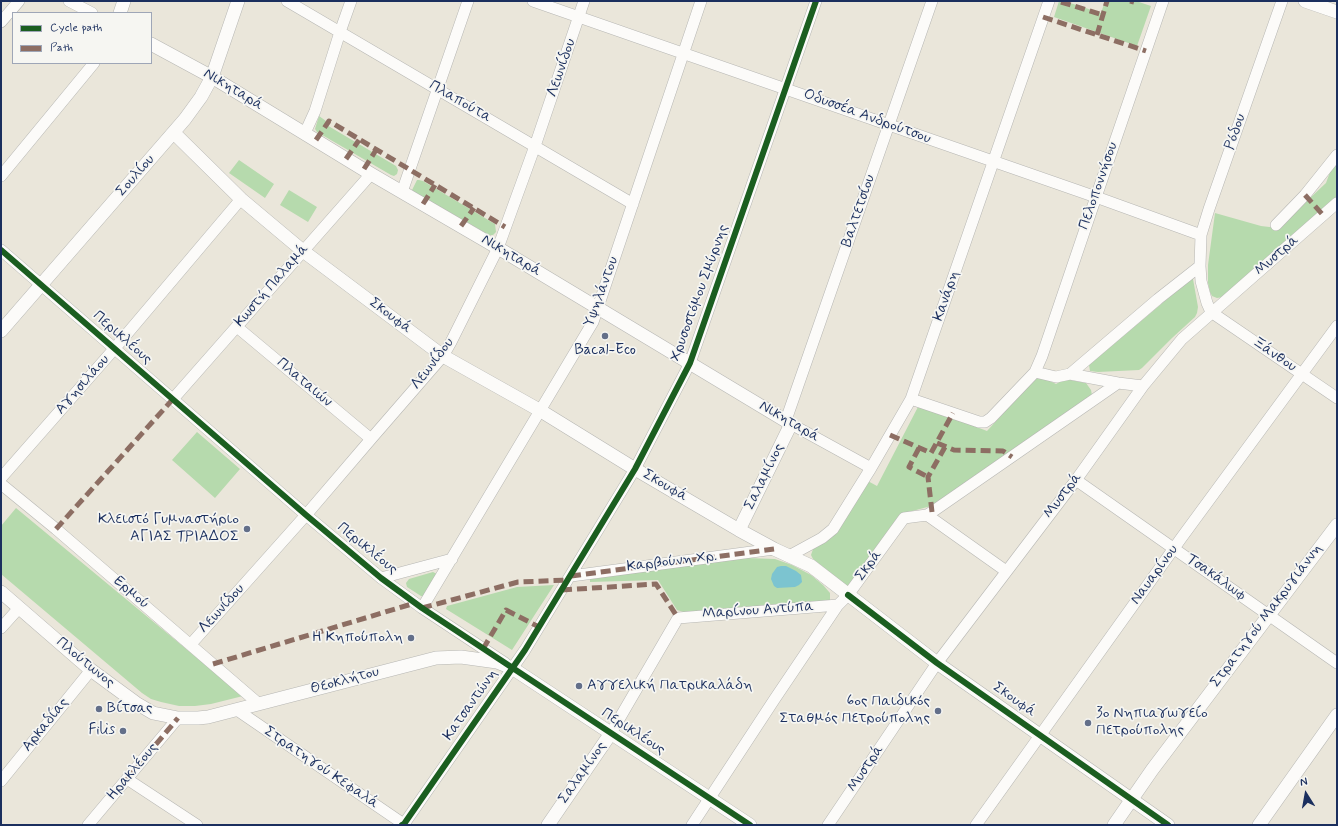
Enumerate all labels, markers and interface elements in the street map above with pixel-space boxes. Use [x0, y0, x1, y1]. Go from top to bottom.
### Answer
legend [12, 12, 152, 64]
text: Cycle path [50, 20, 102, 36]
street label: Λεωνίδου [544, 36, 580, 100]
text: Path [50, 40, 73, 56]
street label: Νικηταρά [200, 65, 266, 115]
street label: Πλαπούτα [426, 77, 494, 127]
street label: Οδυσσέα Ανδρούτσου [801, 86, 933, 148]
street label: Ρόδου [1221, 112, 1251, 152]
street label: Πελοποννήσου [1076, 140, 1122, 232]
street label: Σουλίου [113, 151, 159, 201]
street label: Βαλτετσίου [838, 172, 880, 250]
street label: Χρυσοστόμου Σμύρνης [667, 222, 733, 364]
street label: Νικηταρά [478, 231, 544, 281]
street label: Μυστρά [1251, 232, 1303, 280]
street label: Κωστή Παλαμά [231, 241, 313, 331]
street label: Υψηλάντου [581, 254, 623, 330]
street label: Κανάρη [930, 268, 964, 324]
street label: Σκουφά [365, 294, 415, 338]
street label: Περικλέους [89, 307, 155, 369]
marker: Bacal-Eco [600, 331, 610, 341]
street label: Λεωνίδου [408, 334, 458, 394]
street label: Ξάνθου [1248, 334, 1300, 376]
place label: Bacal-Eco [574, 342, 636, 360]
street label: Αγησιλάου [52, 351, 114, 419]
street label: Πλαταιών [272, 354, 336, 412]
street label: Νικηταρά [756, 398, 822, 446]
street label: Σαλαμίνος [741, 441, 789, 513]
street label: Σκουφά [639, 466, 691, 506]
street label: Μυστρά [1040, 470, 1086, 522]
place label: Κλειστό Γυμναστήριο ΑΓΙΑΣ ΤΡΙΑΔΟΣ [98, 511, 239, 546]
street label: Περικλέους [333, 519, 401, 579]
marker: Κλειστό Γυμναστήριο ΑΓΙΑΣ ΤΡΙΑΔΟΣ [242, 524, 252, 534]
street label: Στρατηγού Μακρυγιάννη [1207, 541, 1327, 691]
street label: Ναυαρίνου [1127, 542, 1183, 608]
street label: Σκρά [852, 547, 886, 585]
street label: Καρβούνη Χρ. [626, 548, 718, 576]
street label: Τσακάλωφ [1182, 551, 1250, 605]
street label: Ερμού [109, 573, 153, 613]
street label: Λεωνίδου [195, 580, 249, 638]
street label: Μαρίνου Αντύπα [701, 598, 815, 624]
place label: Η Κηπούπολη [312, 629, 403, 647]
marker: Η Κηπούπολη [406, 633, 416, 643]
street label: Πλούτωνος [52, 634, 118, 692]
street label: Θεοκλήτου [309, 663, 381, 699]
street label: Κατσαντώνη [440, 666, 502, 744]
place label: Αγγελική Πατρικαλάδη [587, 677, 753, 695]
street label: Σκουφά [989, 679, 1039, 721]
marker: Αγγελική Πατρικαλάδη [574, 681, 584, 691]
place label: 6ος Παιδικός Σταθμός Πετρούπολης [779, 693, 930, 728]
street label: Αρκαδίας [19, 694, 73, 756]
place label: Βίτσας [107, 700, 153, 718]
marker: Βίτσας [94, 704, 104, 714]
street label: Περικλέους [598, 705, 668, 759]
place label: 3ο Νηπιαγωγείο Πετρούπολης [1096, 705, 1208, 740]
marker: 6ος Παιδικός Σταθμός Πετρούπολης [933, 706, 943, 716]
marker: 3ο Νηπιαγωγείο Πετρούπολης [1083, 718, 1093, 728]
place label: Filis [88, 722, 115, 740]
street label: Στρατηγού Κεφαλά [260, 723, 382, 813]
marker: Filis [118, 726, 128, 736]
street label: Σαλαμίνος [555, 738, 611, 808]
street label: Ηρακλέους [104, 739, 162, 805]
street label: Μυστρά [844, 742, 888, 796]
north arrow [1286, 774, 1326, 814]
text: N [1299, 775, 1309, 790]

